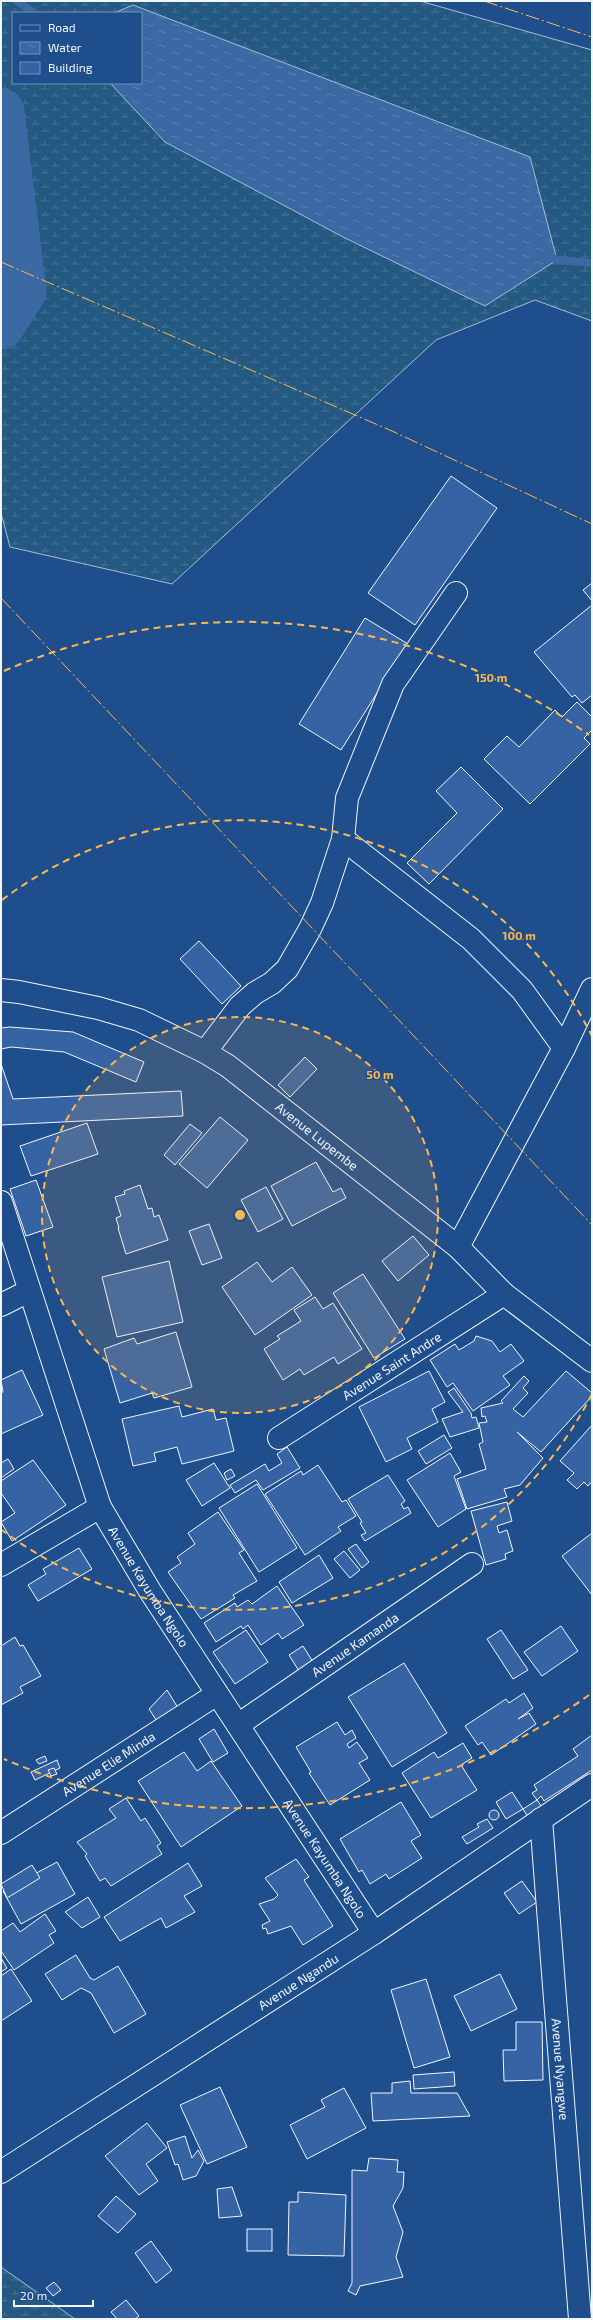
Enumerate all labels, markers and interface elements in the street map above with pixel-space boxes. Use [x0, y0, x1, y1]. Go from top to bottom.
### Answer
legend [12, 12, 142, 84]
text: Road [48, 20, 76, 34]
text: Water [48, 40, 82, 54]
text: Building [48, 60, 93, 74]
text: 150 m [475, 670, 507, 684]
text: 100 m [502, 928, 536, 942]
text: 50 m [366, 1067, 394, 1081]
street label: Avenue Lupembe [272, 1099, 362, 1174]
centre of rings [233, 1208, 247, 1222]
street label: Avenue Saint Andre [339, 1328, 444, 1403]
street label: Avenue Kayumba Ngolo [105, 1523, 192, 1650]
street label: Avenue Kamanda [308, 1609, 402, 1680]
street label: Avenue Elie Minda [59, 1728, 158, 1800]
street label: Avenue Kayumba Ngolo [280, 1796, 370, 1921]
street label: Avenue Ngandu [255, 1950, 341, 2013]
street label: Avenue Nyangwe [549, 2018, 572, 2121]
scale bar [14, 2282, 93, 2308]
text: 20 m [20, 2288, 47, 2302]

